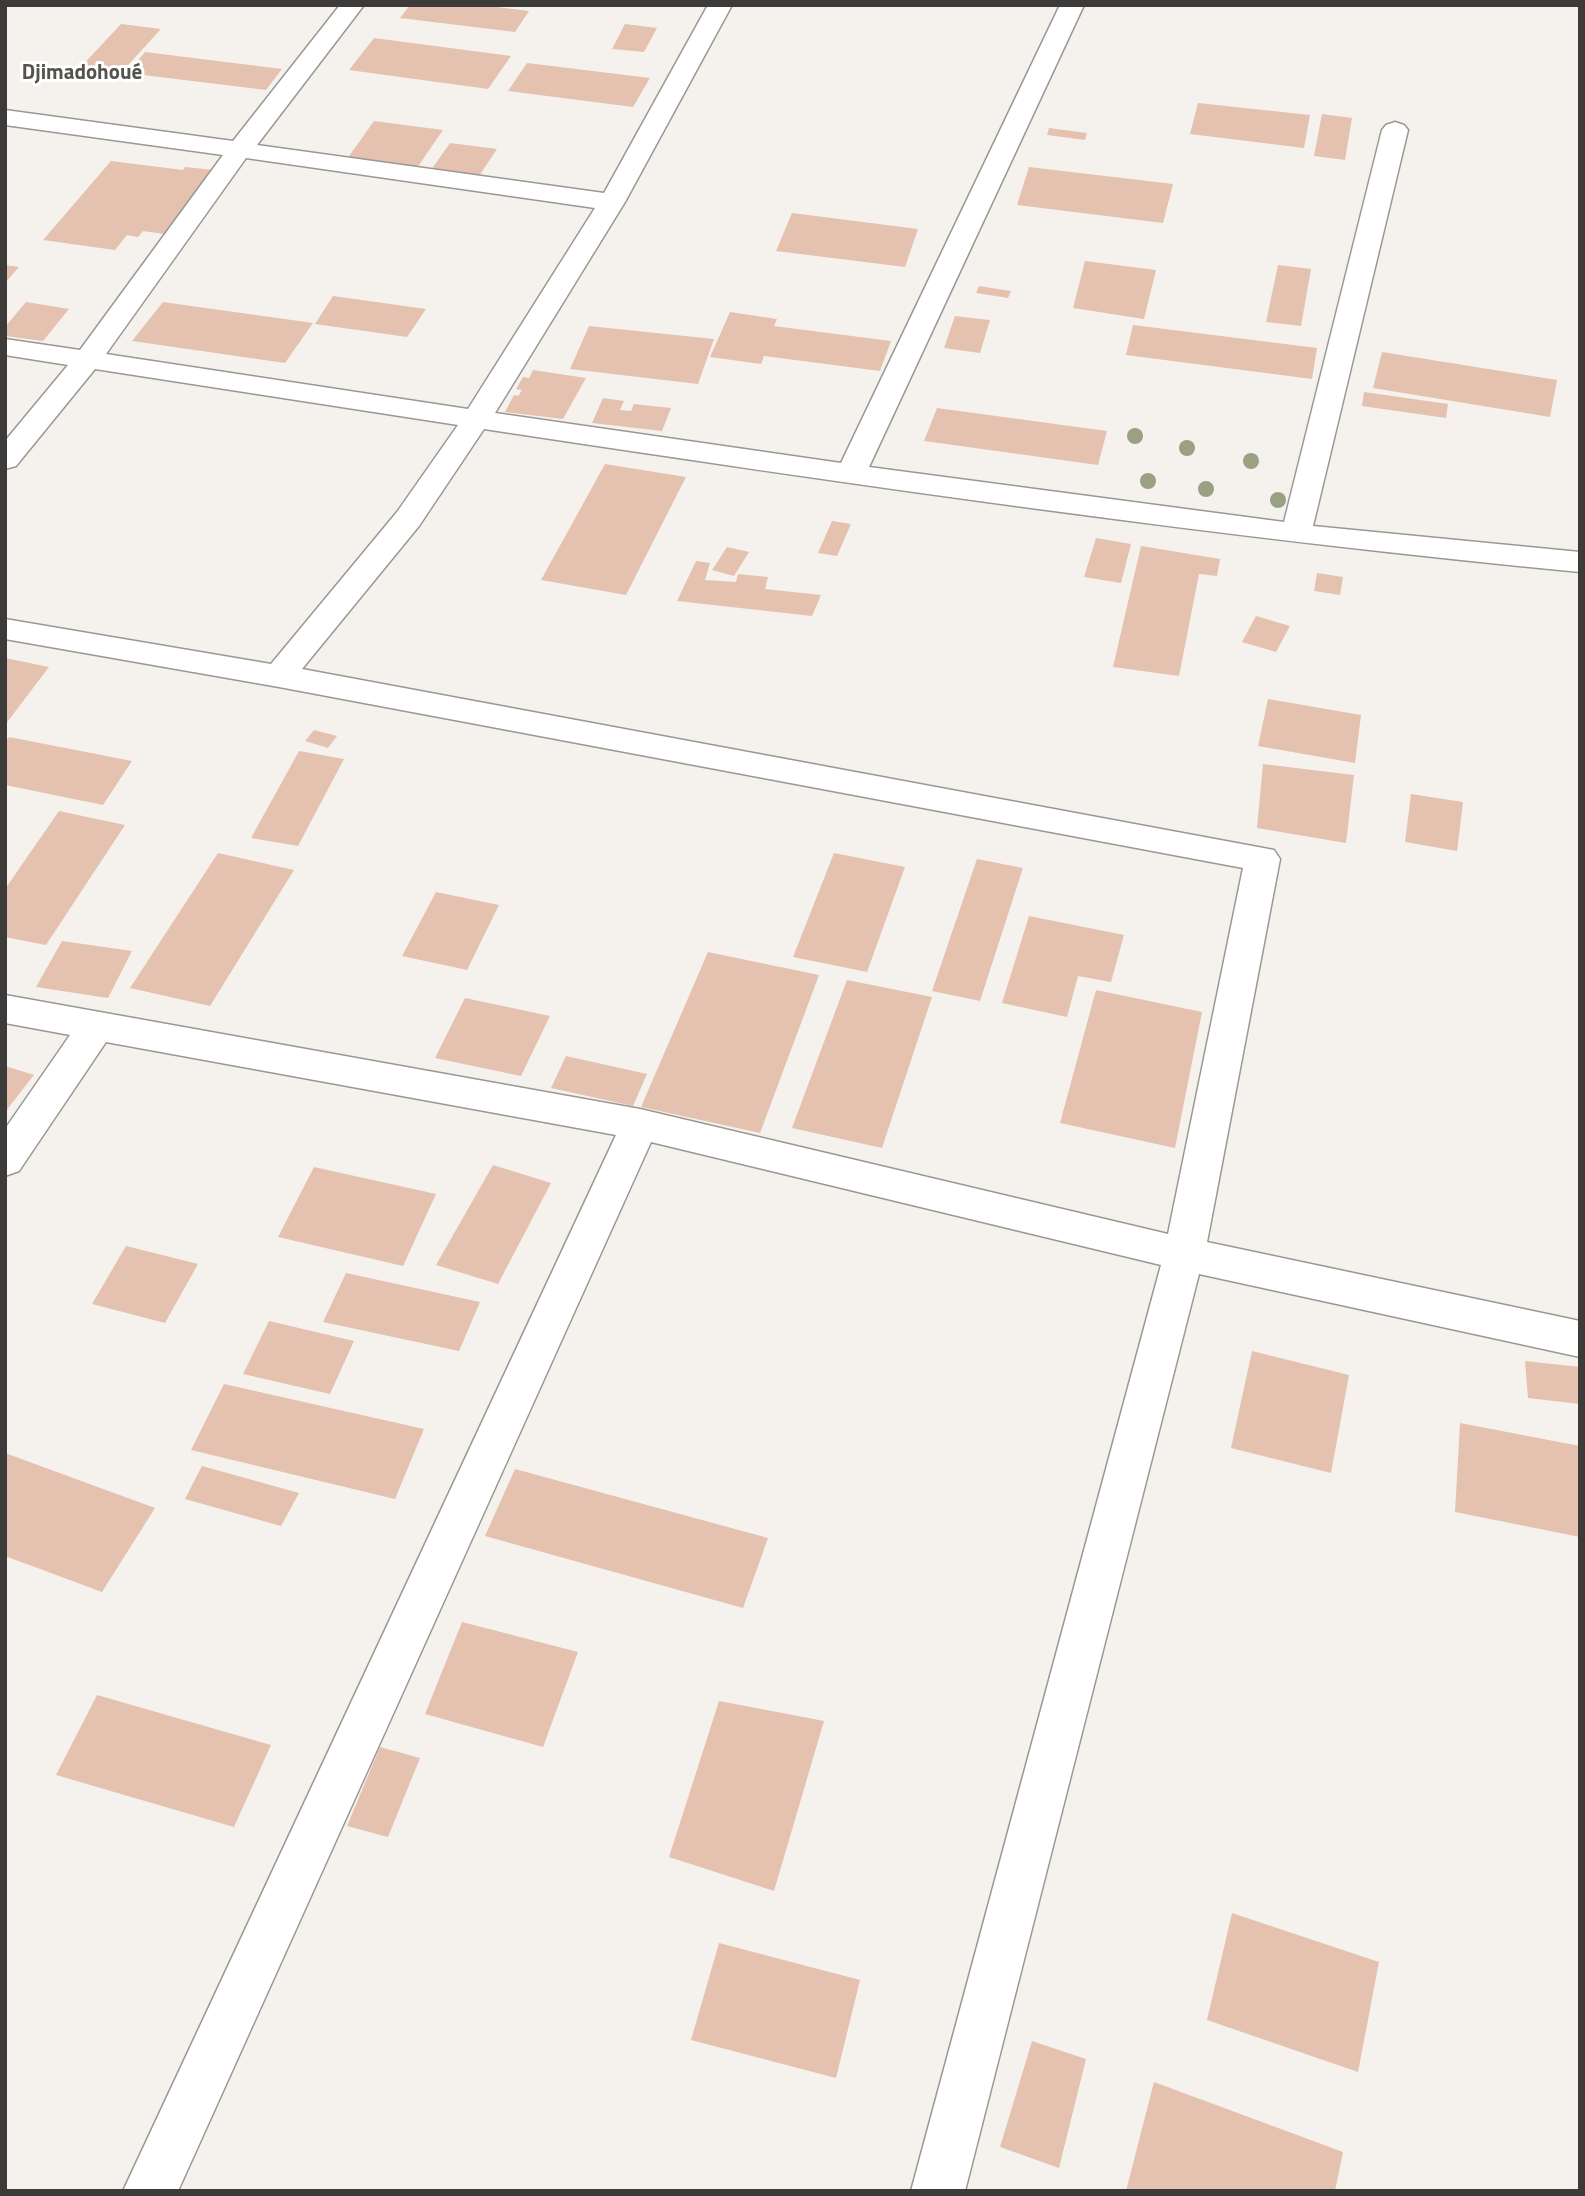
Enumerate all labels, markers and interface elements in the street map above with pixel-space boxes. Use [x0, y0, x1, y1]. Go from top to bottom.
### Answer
district label: Djimadohoué [22, 61, 142, 87]

